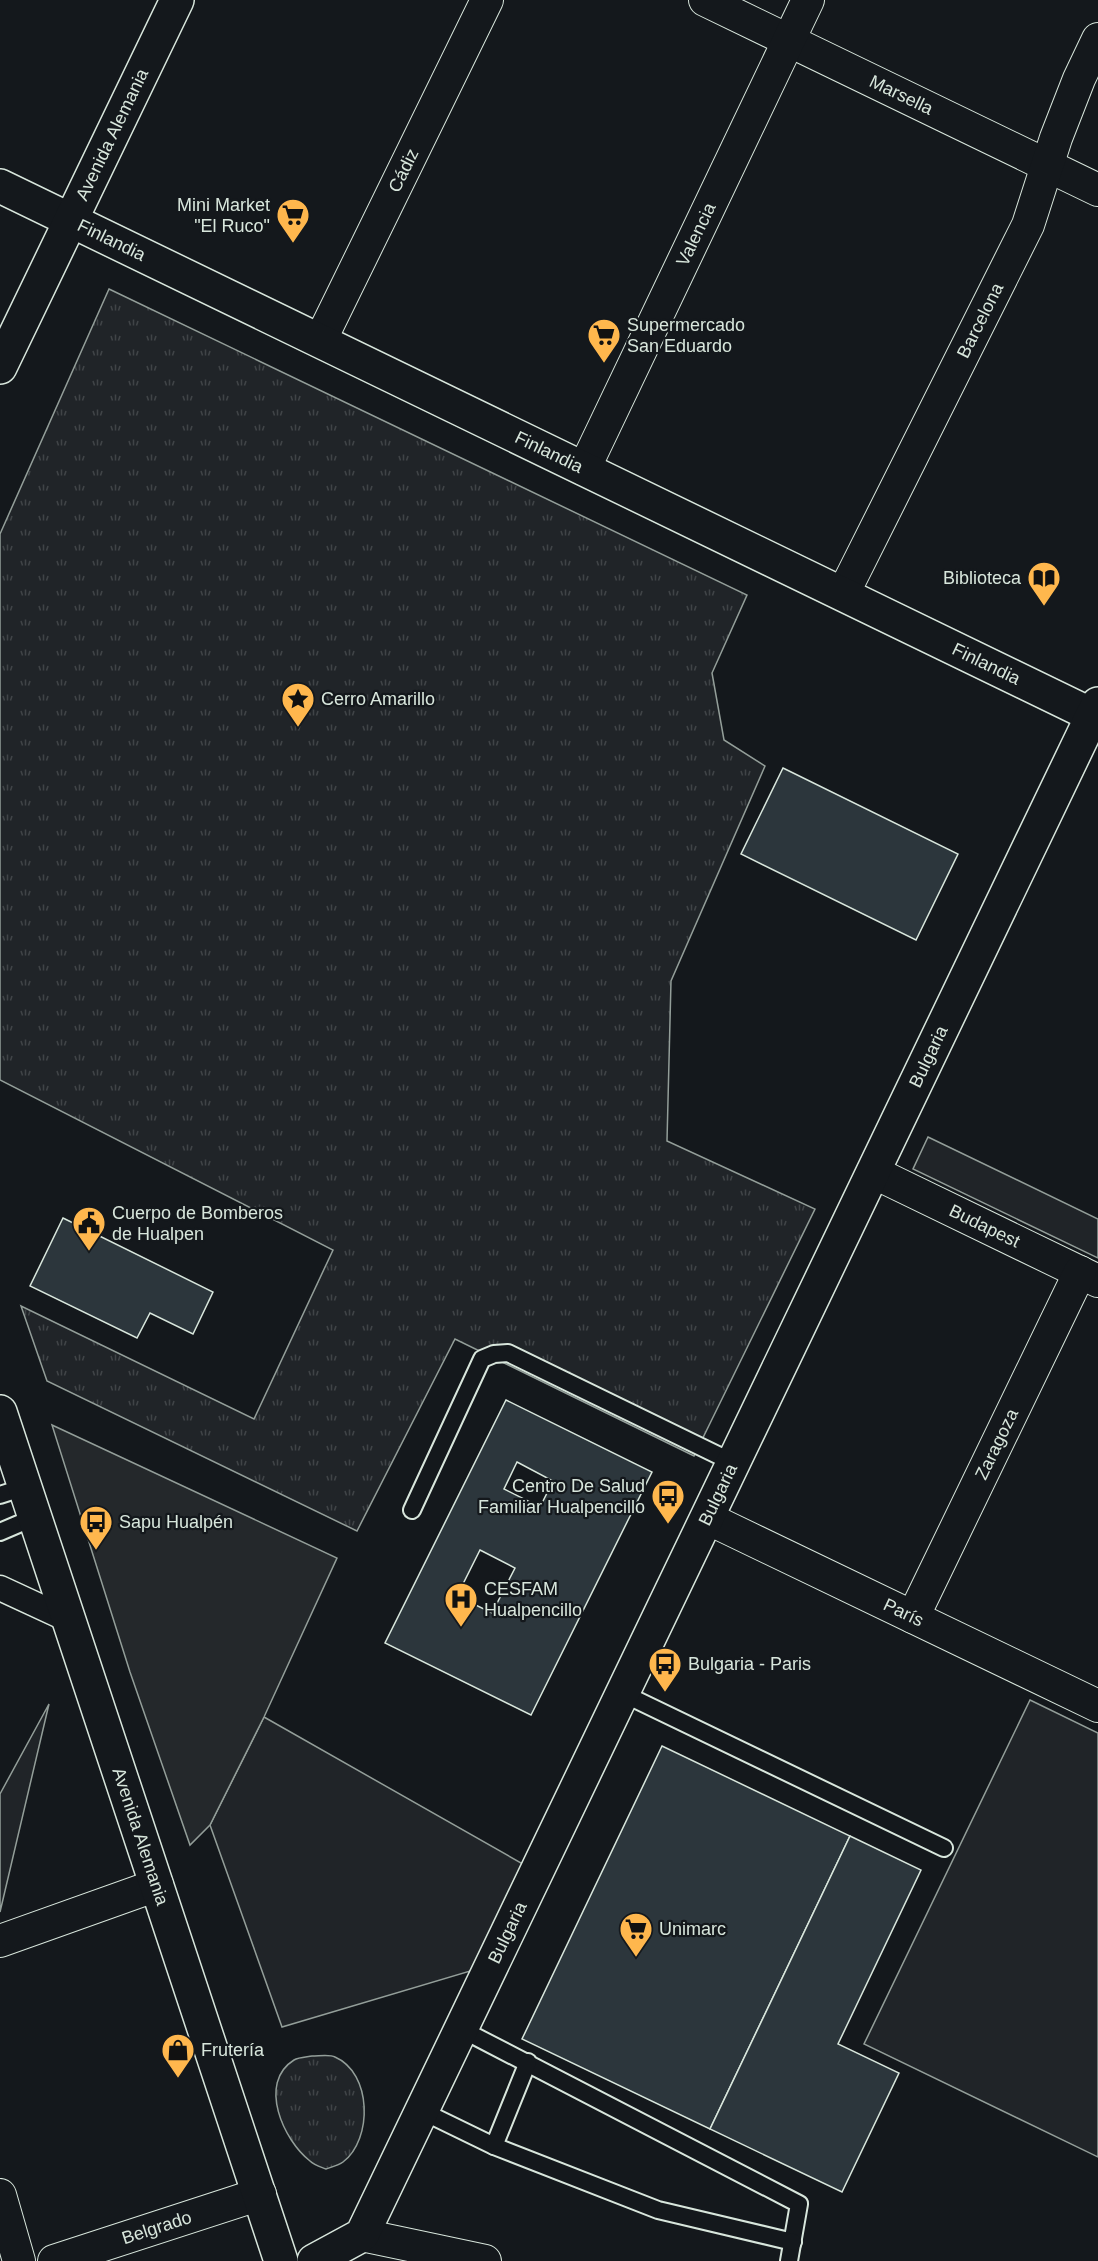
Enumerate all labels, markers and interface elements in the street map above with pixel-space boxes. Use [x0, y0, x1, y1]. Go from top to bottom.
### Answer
street label: Avenida Alemania [72, 65, 153, 204]
street label: Marsella [866, 71, 937, 119]
street label: Cádiz [384, 145, 423, 195]
place label: Mini Market "El Ruco" [177, 195, 270, 236]
supermarket icon: Mini Market "El Ruco" [275, 197, 311, 244]
street label: Valencia [672, 199, 720, 269]
street label: Finlandia [74, 215, 150, 265]
street label: Barcelona [953, 279, 1008, 361]
place label: Supermercado San Eduardo [627, 315, 745, 356]
supermarket icon: Supermercado San Eduardo [586, 317, 622, 364]
street label: Finlandia [512, 427, 587, 477]
library icon: Biblioteca [1026, 560, 1062, 607]
place label: Biblioteca [943, 568, 1022, 588]
street label: Finlandia [949, 639, 1024, 689]
place icon: Cerro Amarillo [280, 681, 316, 728]
place label: Cerro Amarillo [321, 689, 435, 709]
street label: Bulgaria [905, 1022, 952, 1091]
street label: Budapest [946, 1200, 1023, 1252]
place label: Cuerpo de Bomberos de Hualpen [112, 1203, 283, 1244]
public building icon: Cuerpo de Bomberos de Hualpen [71, 1205, 107, 1252]
street label: Zaragoza [971, 1405, 1023, 1483]
street label: Bulgaria [695, 1460, 742, 1529]
place label: Centro De Salud Familiar Hualpencillo [478, 1476, 645, 1517]
bus stop icon: Centro De Salud Familiar Hualpencillo [650, 1478, 686, 1525]
bus stop icon: Sapu Hualpén [78, 1504, 114, 1551]
place label: Sapu Hualpén [119, 1512, 233, 1532]
place label: CESFAM Hualpencillo [484, 1579, 582, 1620]
hospital icon: CESFAM Hualpencillo [443, 1581, 479, 1628]
street label: París [880, 1594, 927, 1631]
bus stop icon: Bulgaria - Paris [647, 1646, 683, 1693]
place label: Bulgaria - Paris [688, 1654, 811, 1674]
street label: Avenida Alemania [108, 1765, 173, 1909]
street label: Bulgaria [484, 1898, 531, 1967]
supermarket icon: Unimarc [618, 1911, 654, 1958]
place label: Unimarc [659, 1919, 726, 1939]
shop icon: Frutería [160, 2032, 196, 2079]
place label: Frutería [201, 2040, 265, 2060]
street label: Belgrado [119, 2207, 194, 2248]

